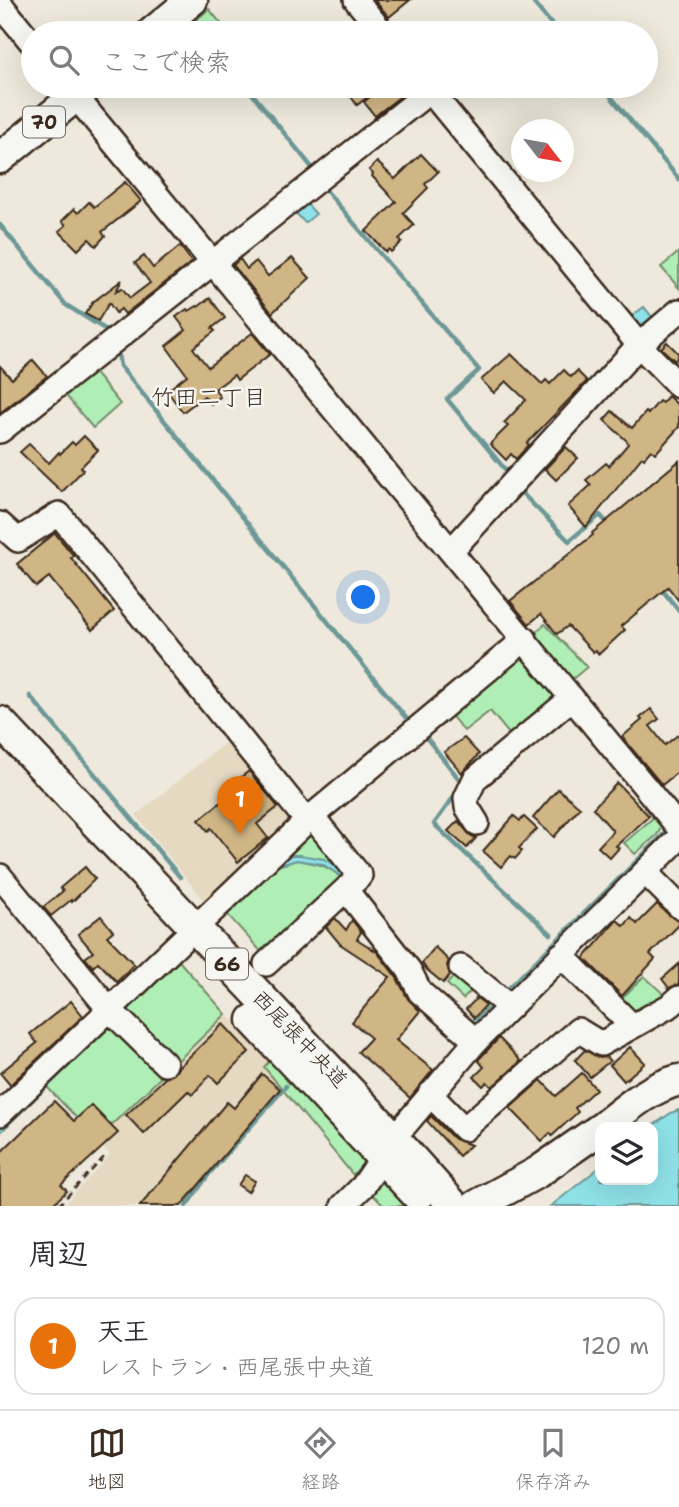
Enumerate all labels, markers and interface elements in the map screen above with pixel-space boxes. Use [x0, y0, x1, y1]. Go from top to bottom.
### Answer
search box [21, 21, 658, 98]
icon: search [45, 41, 83, 79]
text: ここで検索 [101, 44, 231, 79]
road number: 70 [23, 106, 65, 138]
north arrow [511, 119, 574, 182]
district label: 竹田二丁目 [152, 382, 267, 412]
your location [346, 580, 380, 614]
pin: 1 [217, 776, 263, 834]
road number: 66 [206, 948, 248, 980]
street label: 西尾張中央道 [246, 984, 354, 1094]
map controls [595, 1122, 658, 1185]
button: layers [595, 1122, 658, 1185]
text: 周辺 [28, 1233, 88, 1274]
text: 天王 [97, 1313, 149, 1348]
text: 1 [48, 1331, 58, 1361]
text: 120 m [581, 1331, 649, 1361]
text: レストラン · 西尾張中央道 [97, 1352, 374, 1382]
tab: 地図 [88, 1424, 126, 1494]
tab: 経路 [301, 1424, 339, 1494]
tab: 保存済み [515, 1424, 591, 1494]

